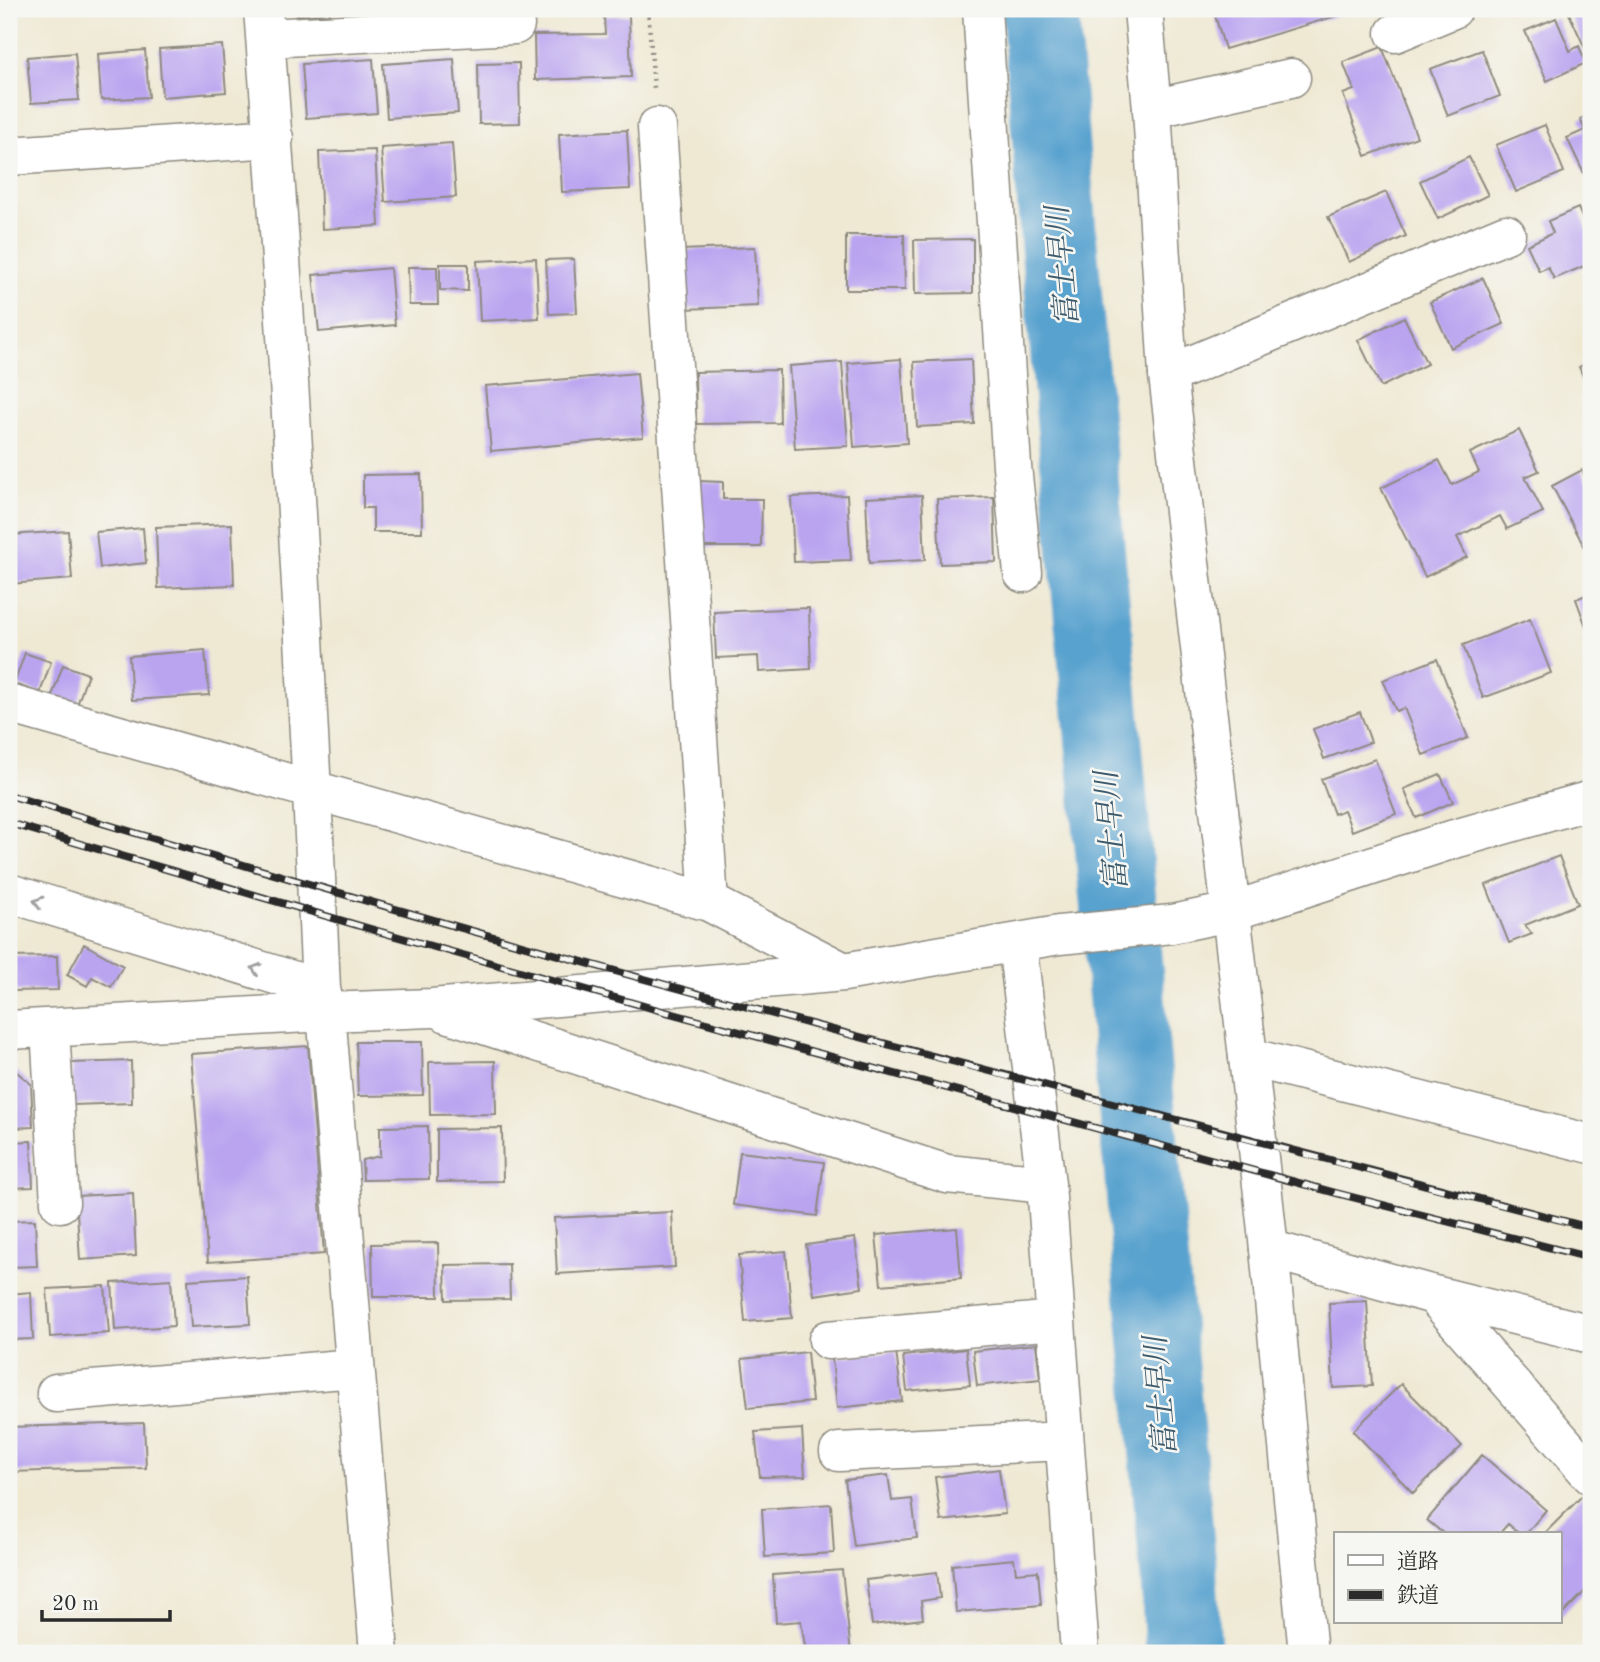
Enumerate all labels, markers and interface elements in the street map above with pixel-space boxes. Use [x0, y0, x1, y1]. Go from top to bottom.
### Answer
water label: 富士早川 [1041, 202, 1084, 327]
water label: 富士早川 [1090, 767, 1133, 892]
one-way arrow [32, 896, 44, 911]
one-way arrow [250, 963, 262, 977]
water label: 富士早川 [1139, 1332, 1182, 1457]
legend [1334, 1532, 1562, 1624]
text: 道路 [1397, 1550, 1439, 1573]
scale bar [42, 1578, 170, 1622]
text: 鉄道 [1397, 1584, 1439, 1607]
text: 20 m [52, 1594, 99, 1615]

